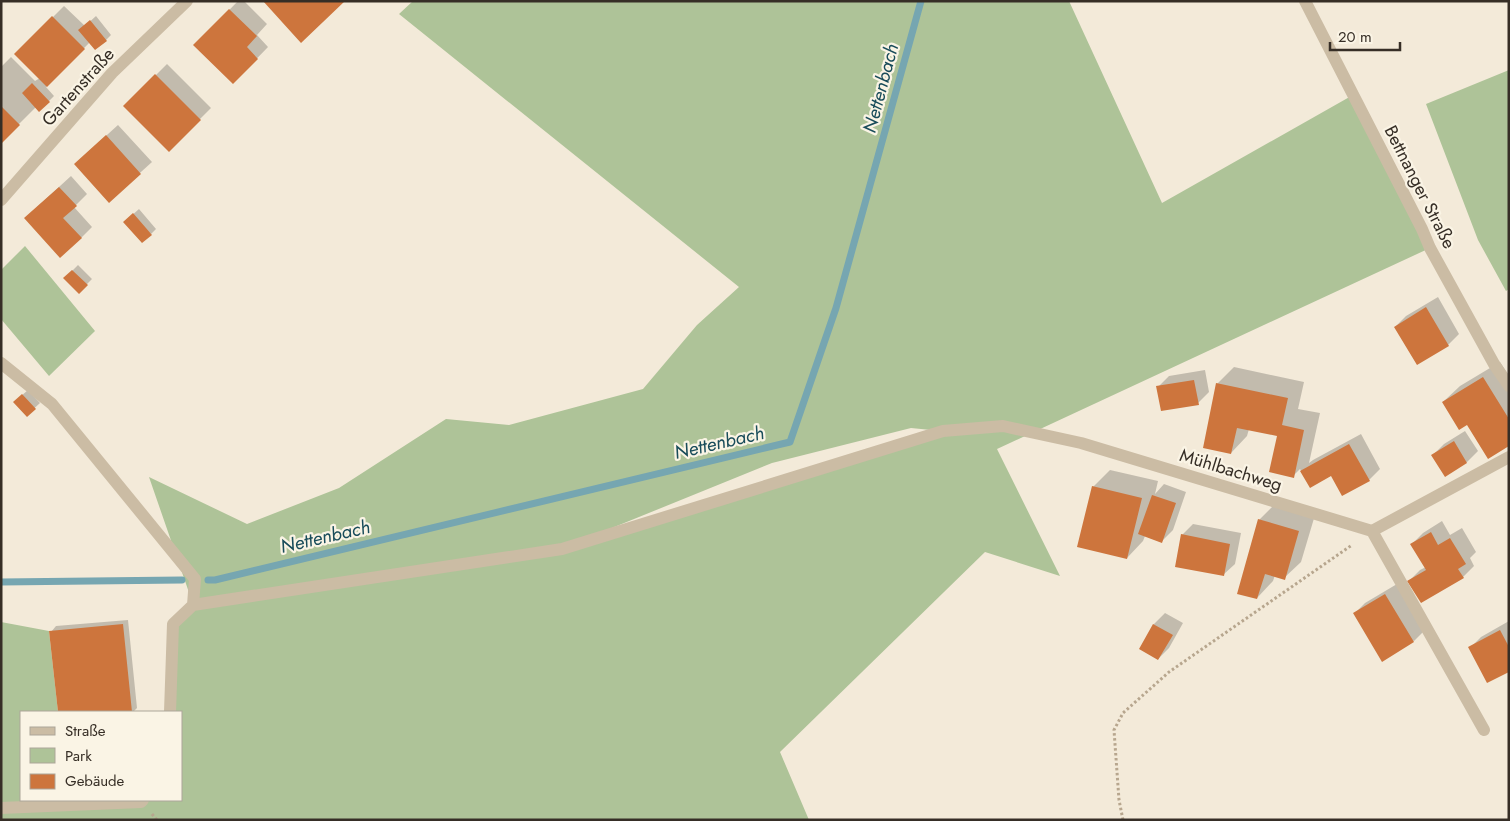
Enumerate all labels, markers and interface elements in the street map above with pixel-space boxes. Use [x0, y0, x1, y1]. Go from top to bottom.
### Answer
scale bar [1330, 20, 1400, 52]
text: 20 m [1338, 26, 1372, 48]
water label: Nettenbach [856, 41, 905, 136]
street label: Gartenstraße [36, 42, 120, 132]
street label: Bettnanger Straße [1378, 121, 1462, 253]
water label: Nettenbach [672, 419, 767, 466]
street label: Mühlbachweg [1177, 442, 1285, 498]
water label: Nettenbach [278, 513, 373, 560]
legend [20, 711, 182, 801]
text: Straße [65, 720, 106, 742]
text: Park [65, 745, 92, 767]
text: Gebäude [65, 770, 125, 792]

